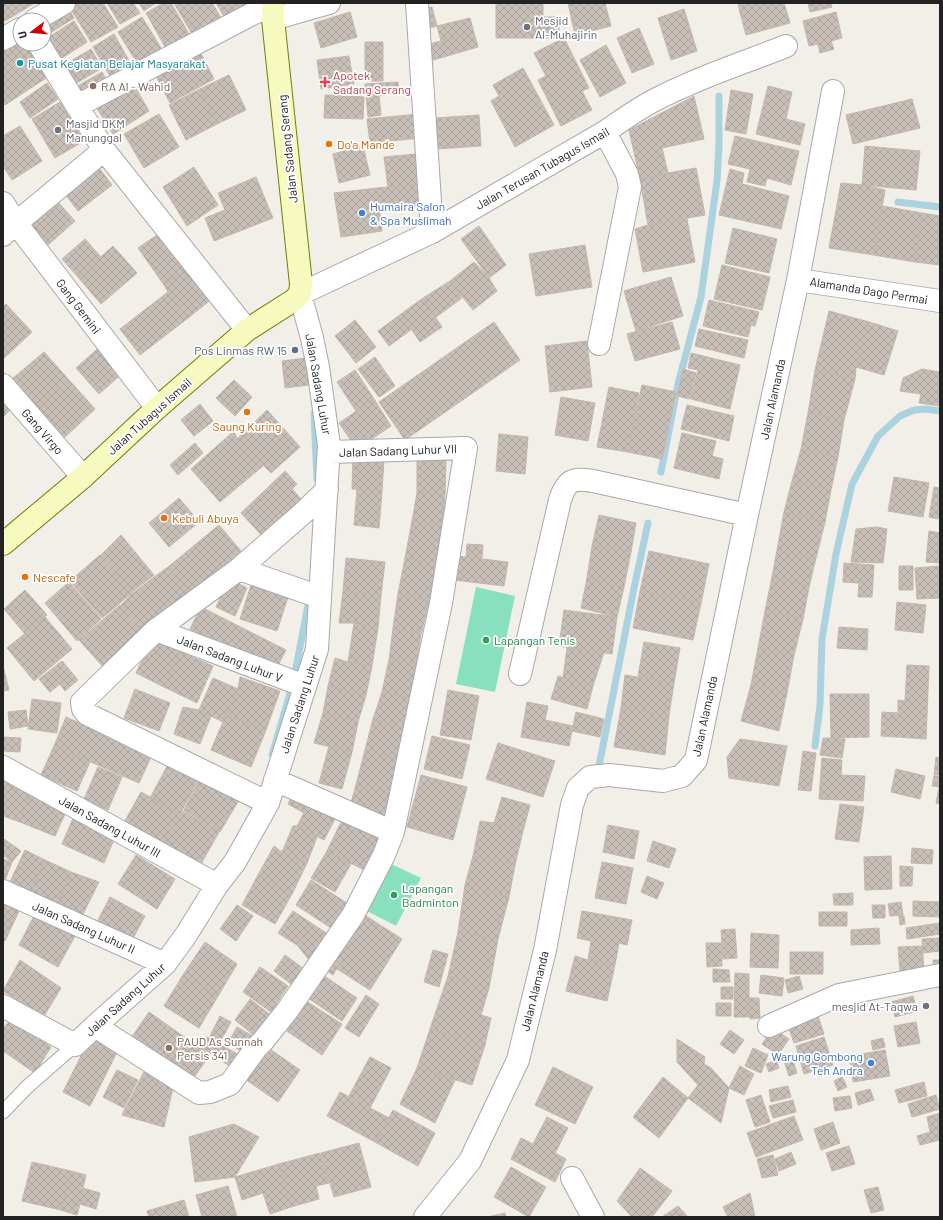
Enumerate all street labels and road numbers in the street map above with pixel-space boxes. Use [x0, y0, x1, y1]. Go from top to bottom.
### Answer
street label: Jalan Sadang Serang [274, 94, 300, 204]
street label: Jalan Terusan Tubagus Ismail [473, 124, 611, 212]
street label: Alamanda Dago Permai [809, 274, 929, 306]
street label: Gang Gemini [54, 276, 104, 336]
street label: Jalan Sadang Luhur [303, 332, 335, 436]
street label: Jalan Alamanda [757, 357, 787, 441]
street label: Jalan Tubagus Ismail [104, 375, 194, 457]
street label: Gang Virgo [19, 405, 67, 457]
street label: Jalan Sadang Luhur VII [339, 441, 457, 459]
street label: Jalan Sadang Luhur V [175, 631, 285, 685]
street label: Jalan Sadang Luhur [277, 653, 322, 755]
street label: Jalan Alamanda [689, 674, 719, 758]
street label: Jalan Sadang Luhur III [57, 792, 163, 860]
street label: Jalan Sadang Luhur II [30, 898, 138, 956]
street label: Jalan Alamanda [517, 949, 551, 1033]
street label: Jalan Sadang Luhur [82, 959, 168, 1038]

